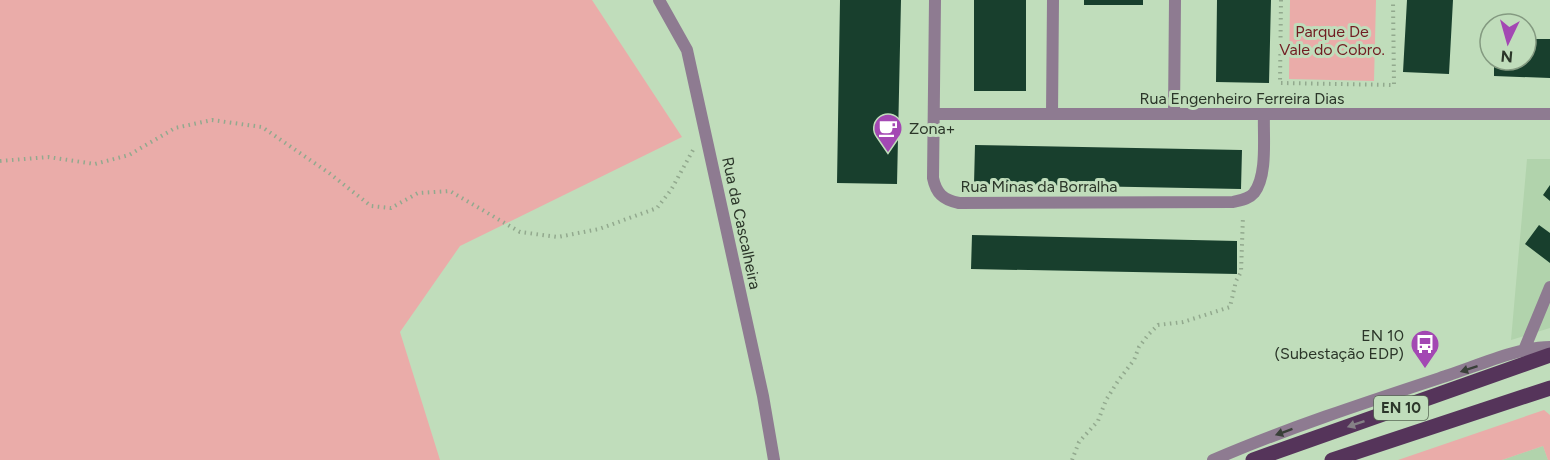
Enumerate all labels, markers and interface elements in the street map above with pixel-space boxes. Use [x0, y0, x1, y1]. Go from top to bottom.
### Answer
north arrow [1478, 12, 1538, 72]
park label: Parque De Vale do Cobro. [1279, 22, 1385, 59]
text: N [1500, 46, 1514, 66]
street label: Rua Engenheiro Ferreira Dias [1140, 89, 1344, 108]
cafe icon: Zona+ [872, 112, 904, 154]
place label: Zona+ [909, 119, 956, 138]
street label: Rua da Cascalheira [718, 155, 765, 291]
street label: Rua Minas da Borralha [961, 177, 1117, 196]
place label: EN 10 (Subestação EDP) [1274, 326, 1404, 363]
bus stop icon: EN 10 (Subestação EDP) [1409, 328, 1441, 370]
one-way arrow [1460, 364, 1478, 374]
road number: EN 10 [1374, 396, 1428, 420]
one-way arrow [1347, 419, 1365, 429]
one-way arrow [1275, 428, 1293, 438]

